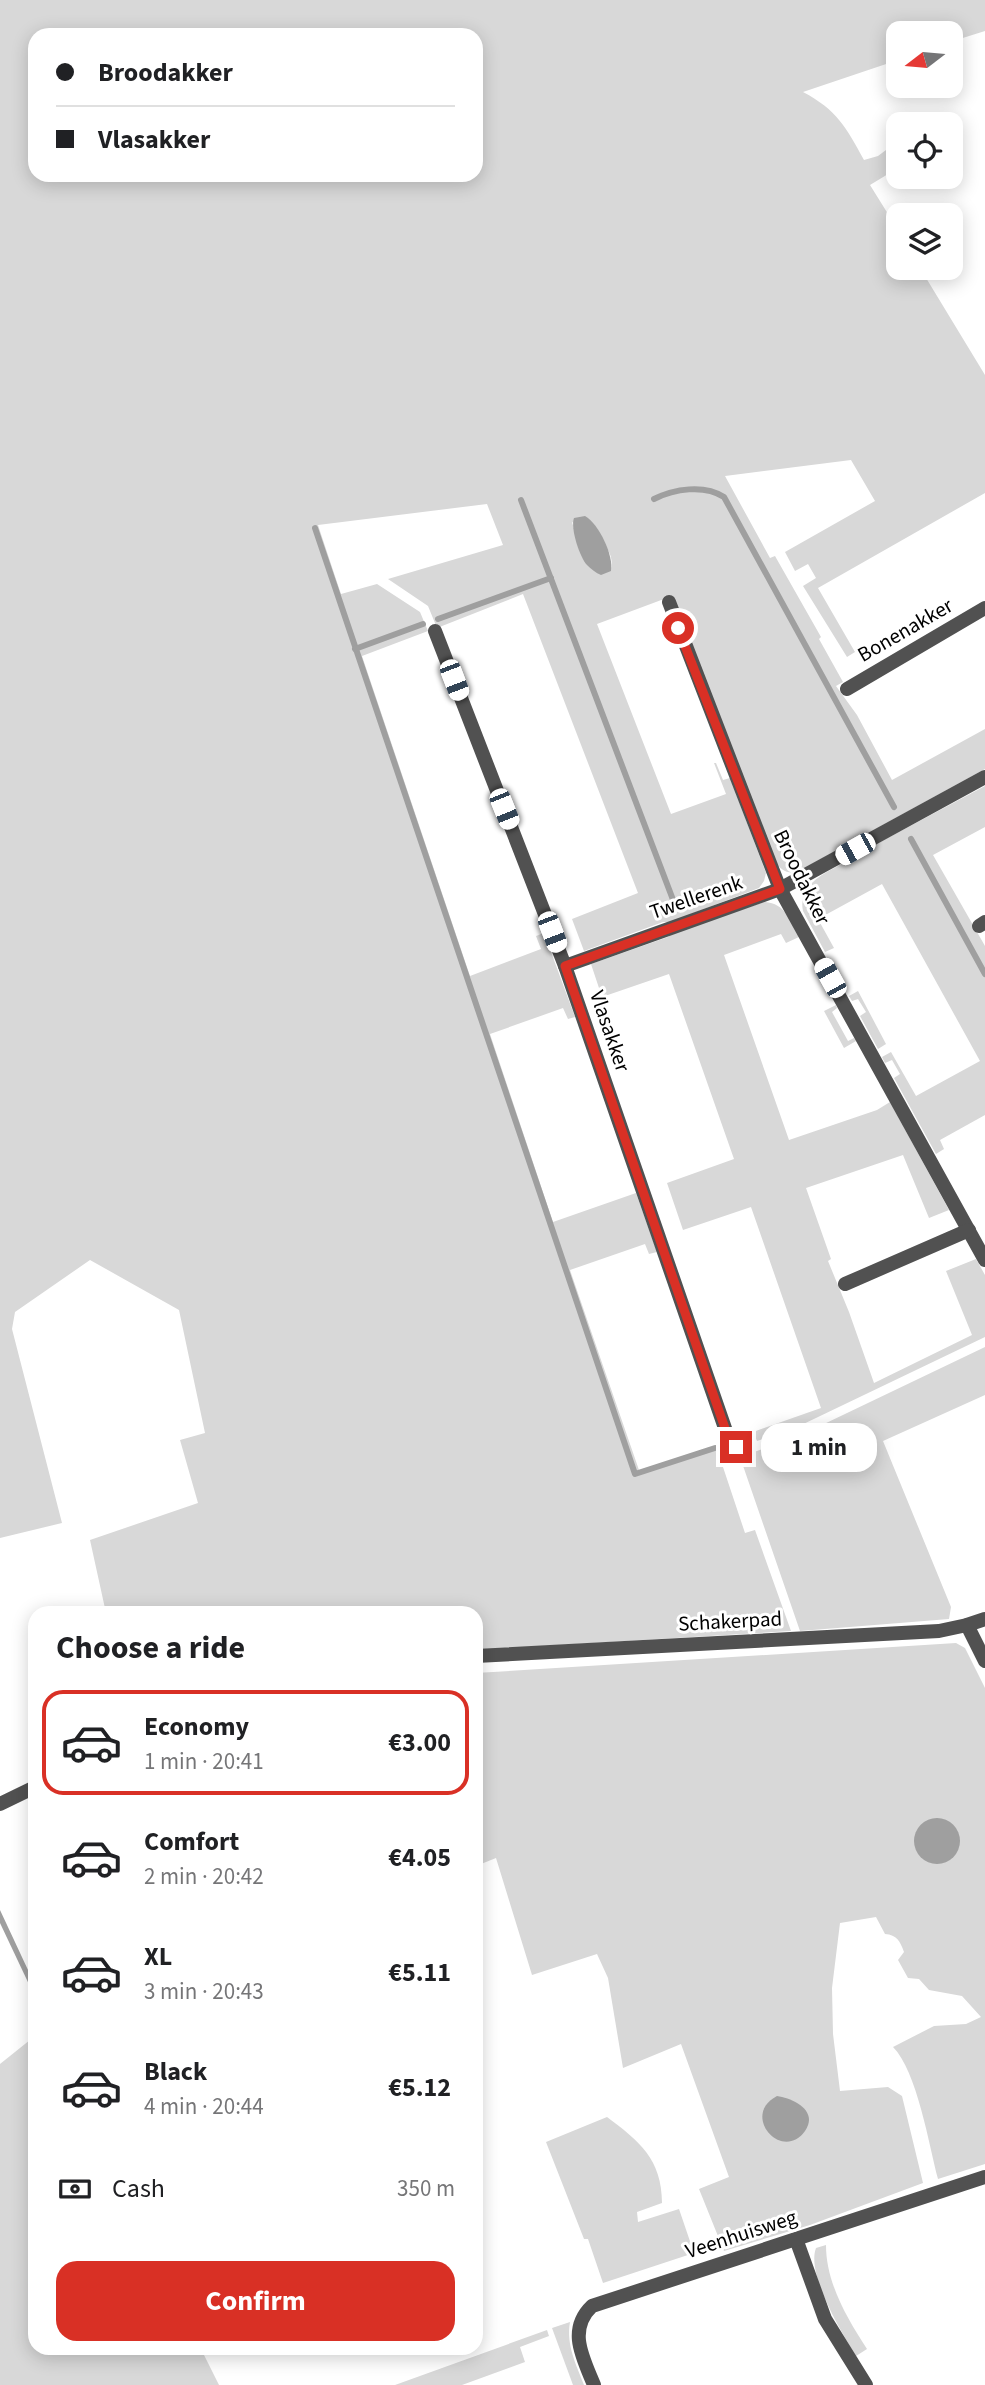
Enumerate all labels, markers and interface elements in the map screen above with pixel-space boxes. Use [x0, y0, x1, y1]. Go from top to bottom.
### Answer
north arrow [886, 21, 962, 98]
map controls [886, 21, 963, 280]
text: Broodakker [98, 54, 233, 91]
button: locate [886, 112, 963, 189]
text: Vlasakker [98, 121, 210, 158]
button: layers [886, 203, 963, 280]
street label: Bonenakker [852, 590, 959, 669]
route start [662, 612, 694, 644]
car [437, 657, 472, 703]
car [487, 786, 522, 832]
street label: Broodakker [766, 824, 838, 930]
car [832, 830, 879, 868]
street label: Twellerenk [646, 867, 747, 927]
car [535, 909, 570, 955]
car [811, 955, 850, 1001]
street label: Vlasakker [582, 986, 638, 1076]
callout: 1 min [760, 1422, 876, 1472]
route end [720, 1431, 752, 1463]
text: 1 min [791, 1431, 847, 1464]
street label: Schakerpad [677, 1603, 783, 1639]
text: Choose a ride [56, 1625, 245, 1671]
text: Economy [144, 1708, 249, 1745]
icon: car [60, 1711, 123, 1774]
text: €3.00 [388, 1724, 451, 1761]
text: 1 min · 20:41 [144, 1745, 264, 1778]
text: Comfort [144, 1823, 239, 1860]
icon: car [60, 1826, 123, 1889]
text: €4.05 [388, 1839, 451, 1876]
text: 2 min · 20:42 [144, 1860, 264, 1893]
text: XL [144, 1938, 172, 1975]
icon: car [60, 1941, 123, 2004]
text: €5.11 [388, 1954, 451, 1991]
text: 3 min · 20:43 [144, 1975, 264, 2008]
text: Black [144, 2053, 207, 2090]
icon: car [60, 2056, 123, 2119]
text: €5.12 [388, 2069, 451, 2106]
text: 4 min · 20:44 [144, 2090, 264, 2123]
icon: cash [56, 2170, 94, 2208]
text: Cash [112, 2170, 165, 2207]
text: 350 m [397, 2172, 455, 2205]
street label: Veenhuisweg [681, 2202, 801, 2266]
button: Confirm [56, 2261, 455, 2341]

